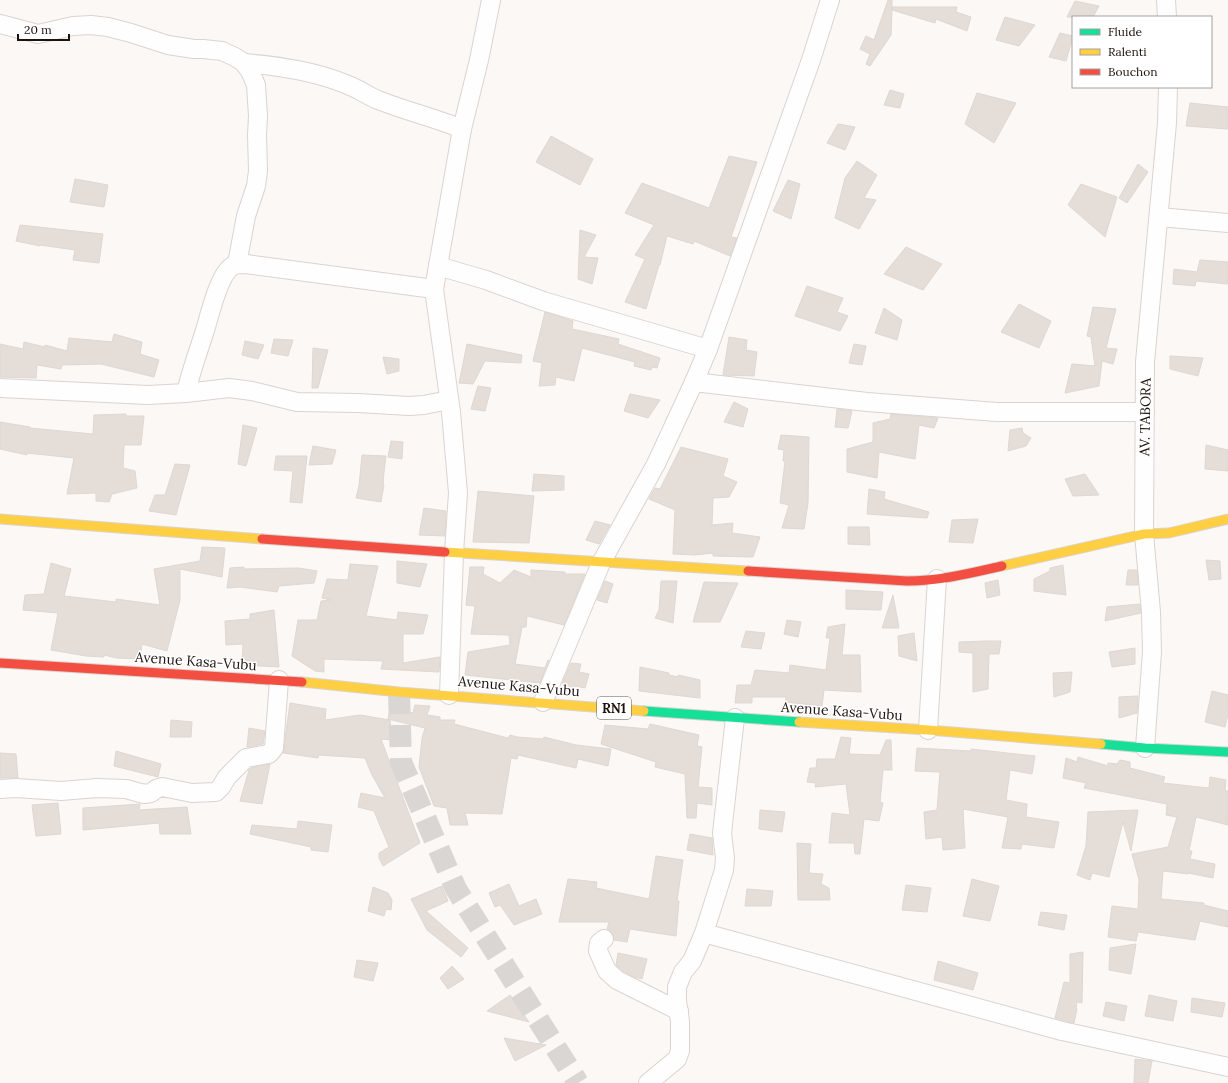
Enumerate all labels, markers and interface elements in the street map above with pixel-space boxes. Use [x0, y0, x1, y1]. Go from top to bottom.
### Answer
scale bar [18, 16, 69, 42]
legend [1072, 16, 1212, 88]
text: 20 m [24, 22, 52, 37]
text: Fluide [1108, 24, 1143, 39]
text: Ralenti [1108, 44, 1147, 59]
text: Bouchon [1108, 64, 1158, 79]
street label: AV. TABORA [1135, 377, 1155, 457]
street label: Avenue Kasa-Vubu [134, 648, 257, 674]
street label: Avenue Kasa-Vubu [456, 672, 581, 700]
road number: RN1 [597, 697, 631, 719]
street label: Avenue Kasa-Vubu [780, 698, 903, 724]

